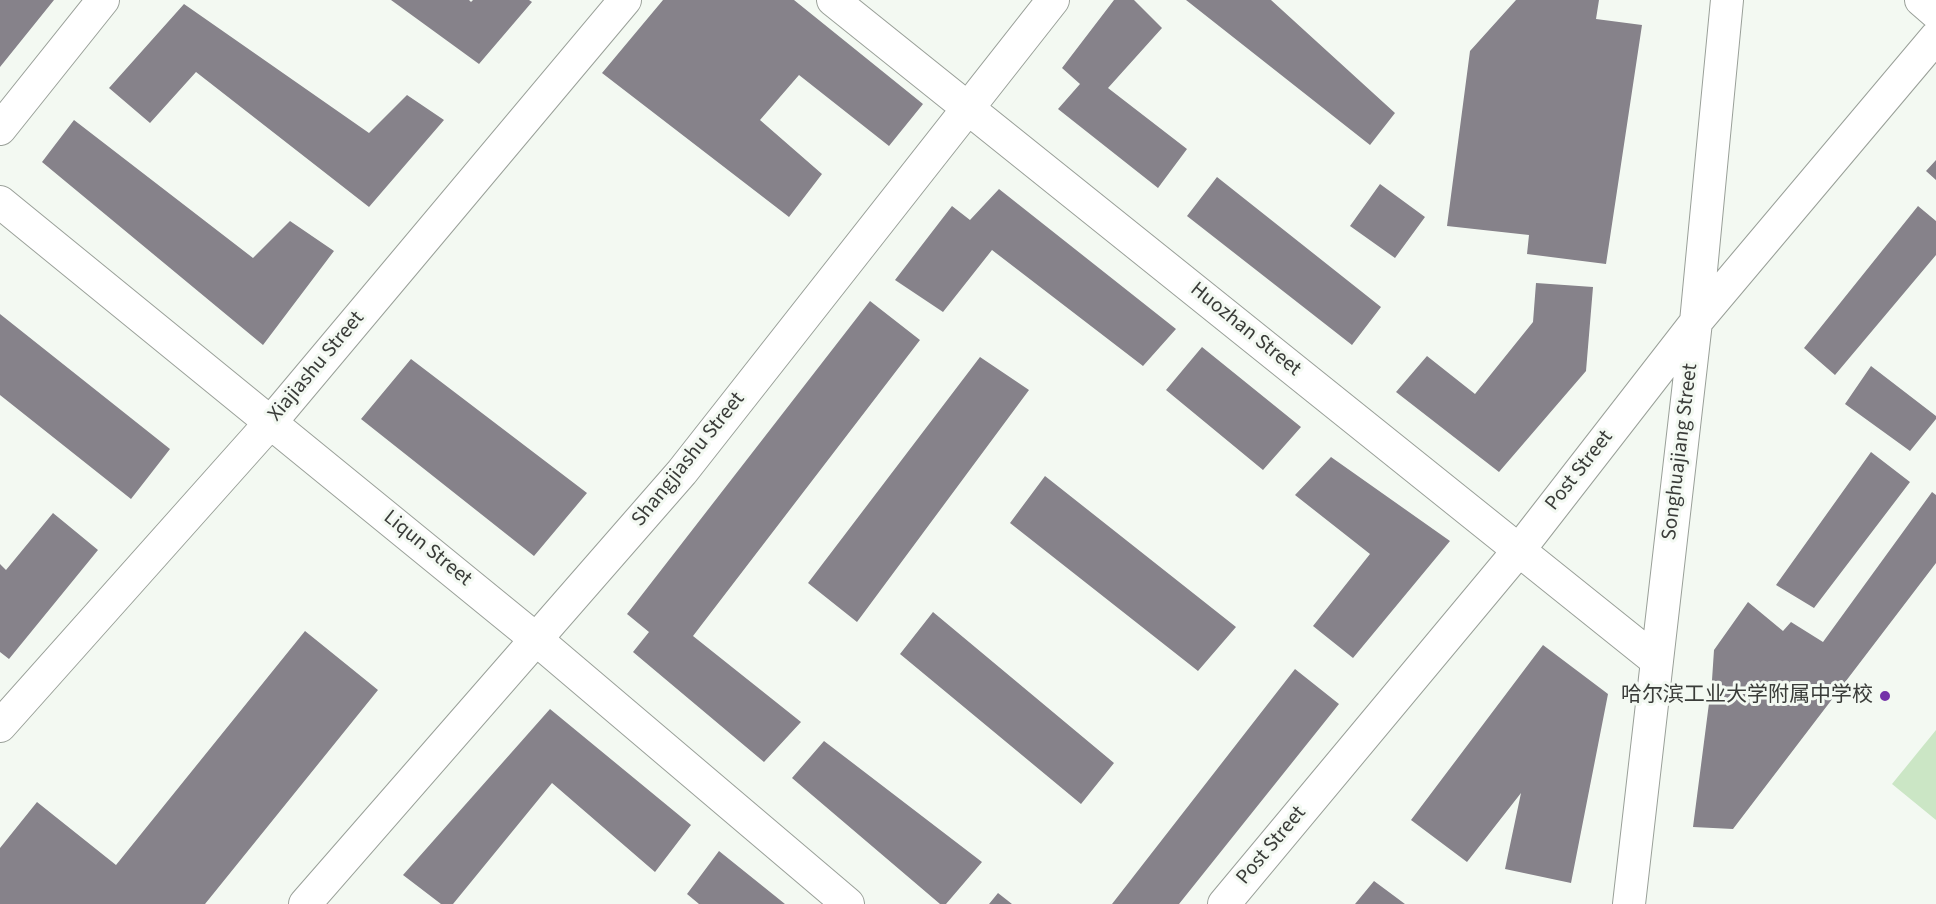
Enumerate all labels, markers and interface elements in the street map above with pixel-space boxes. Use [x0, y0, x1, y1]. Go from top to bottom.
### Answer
street label: Huozhan Street [1184, 278, 1306, 382]
street label: Xiajiashu Street [264, 307, 370, 427]
street label: Songhuajiang Street [1658, 362, 1704, 542]
street label: Shangjiashu Street [627, 388, 751, 532]
street label: Post Street [1541, 426, 1619, 516]
street label: Liqun Street [378, 506, 476, 592]
place label: 哈尔滨工业大学附属中学校 [1621, 683, 1873, 709]
marker: 哈尔滨工业大学附属中学校 [1878, 689, 1892, 703]
street label: Post Street [1232, 802, 1312, 890]

